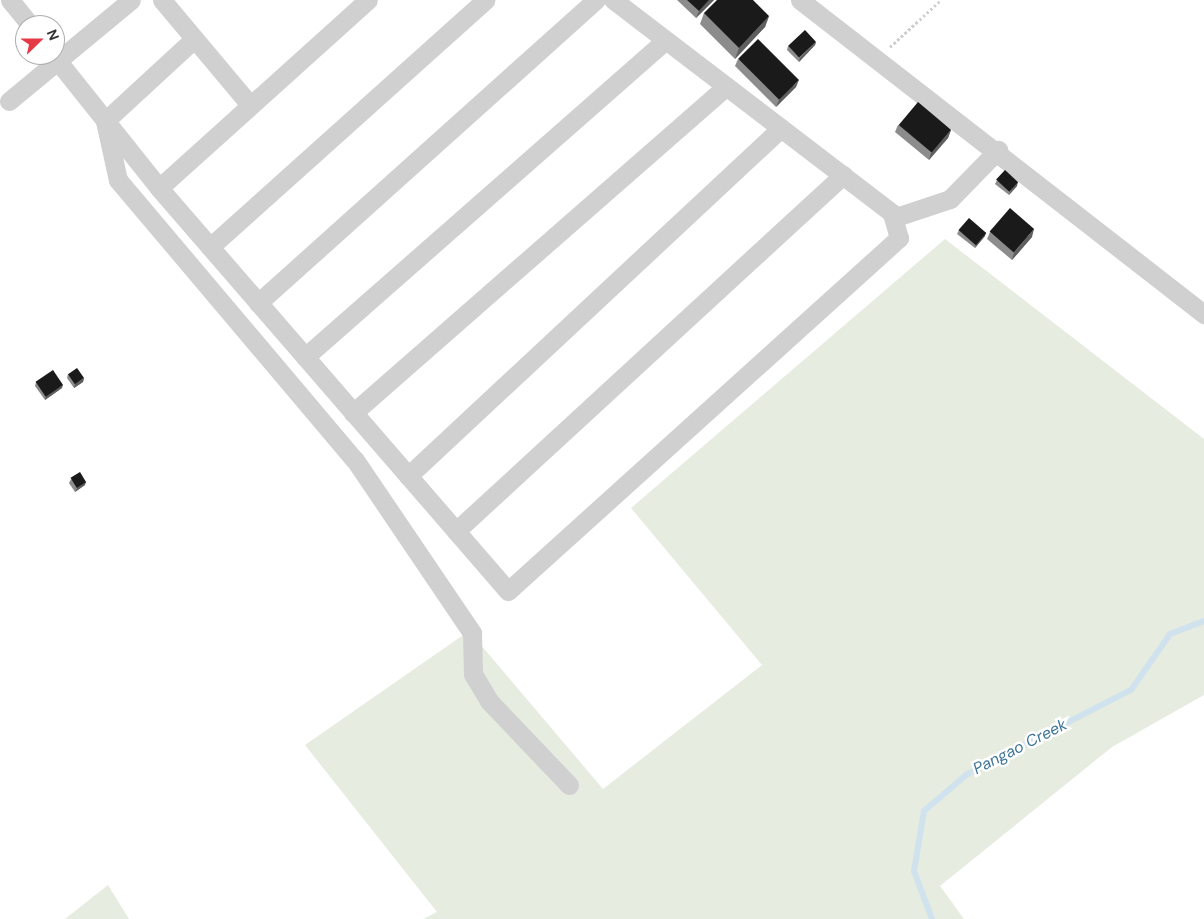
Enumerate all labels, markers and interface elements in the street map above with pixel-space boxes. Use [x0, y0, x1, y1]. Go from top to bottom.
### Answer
north arrow [15, 15, 65, 65]
text: N [43, 27, 63, 43]
water label: Pangao Creek [970, 715, 1070, 779]

